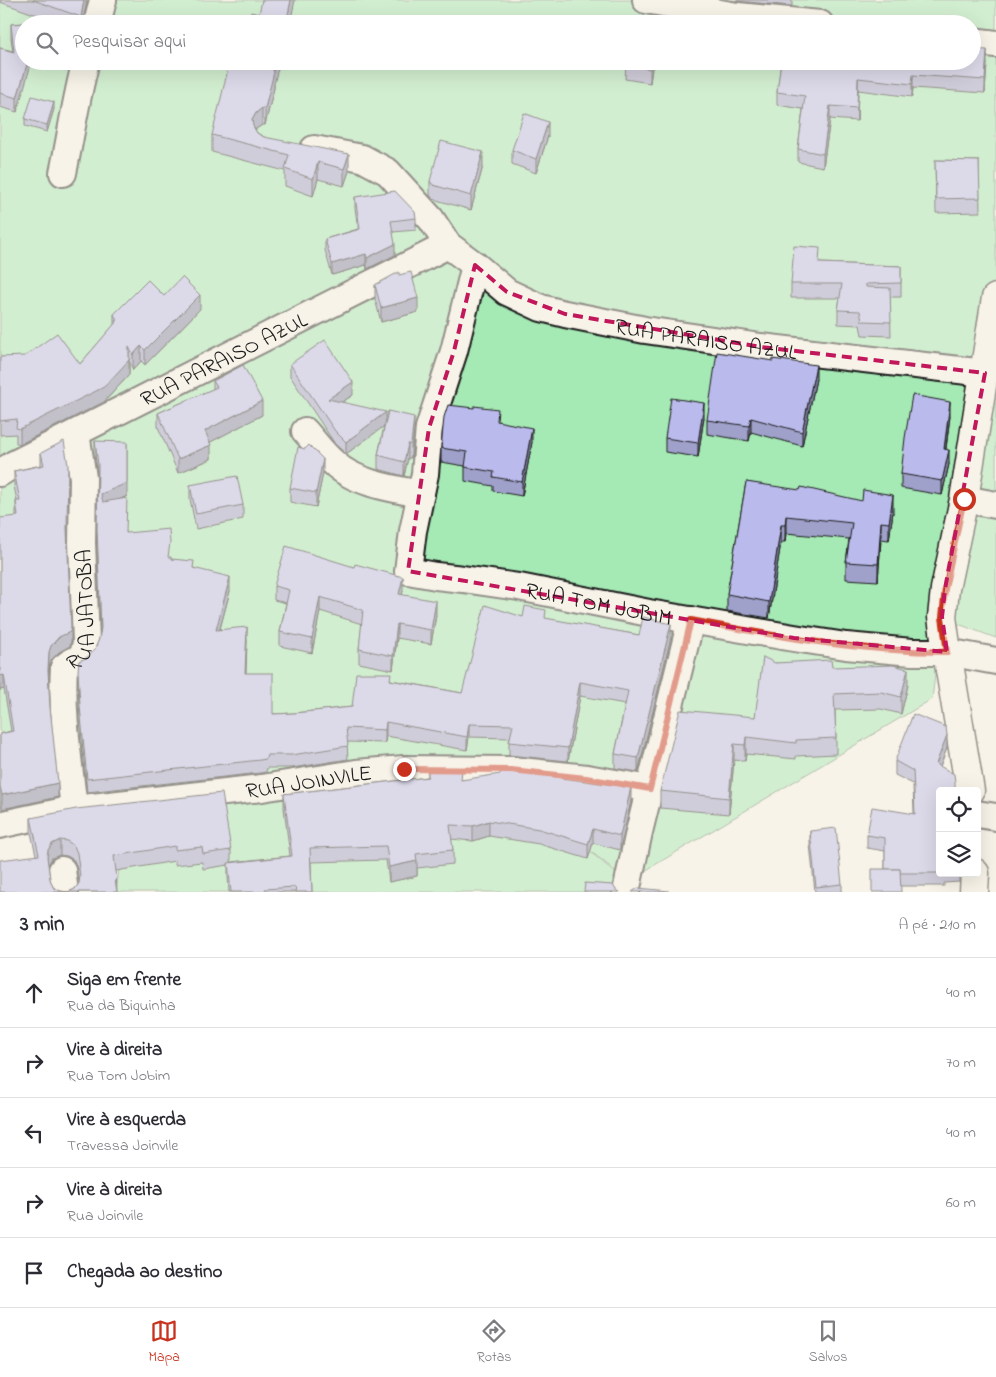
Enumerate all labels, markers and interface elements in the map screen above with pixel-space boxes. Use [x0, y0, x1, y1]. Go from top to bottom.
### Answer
search box [15, 15, 981, 70]
icon: search [33, 29, 61, 57]
text: Pesquisar aqui [73, 29, 186, 56]
street label: RUA PARAISO AZUL [136, 305, 314, 417]
street label: RUA PARAISO AZUL [612, 311, 799, 370]
route start [953, 488, 976, 511]
street label: RUA JATOBA [62, 549, 105, 681]
street label: RUA TOM JOBIM [523, 576, 674, 636]
route end [393, 758, 416, 781]
street label: RUA JOINVILE [244, 759, 373, 809]
map controls [936, 787, 981, 877]
button: locate [936, 787, 981, 832]
button: layers [936, 832, 981, 877]
text: 3 min [20, 910, 64, 940]
text: A pé · 210 m [898, 913, 976, 937]
text: Siga em frente [67, 967, 181, 994]
icon: ahead [20, 979, 48, 1007]
text: 40 m [946, 981, 976, 1005]
text: Rua da Biquinha [67, 994, 176, 1018]
text: Vire à direita [67, 1037, 162, 1064]
icon: right [20, 1049, 48, 1077]
text: 70 m [946, 1051, 976, 1075]
text: Rua Tom Jobim [67, 1064, 170, 1088]
text: Vire à esquerda [67, 1107, 186, 1134]
icon: left [20, 1119, 48, 1147]
text: 40 m [946, 1121, 976, 1145]
text: Travessa Joinvile [67, 1134, 178, 1158]
text: Vire à direita [67, 1177, 162, 1204]
icon: right [20, 1189, 48, 1217]
text: 60 m [946, 1191, 976, 1215]
text: Rua Joinvile [67, 1204, 143, 1228]
icon: arrive [20, 1259, 48, 1287]
text: Chegada ao destino [67, 1259, 222, 1286]
tab: Mapa [149, 1317, 180, 1368]
tab: Rotas [477, 1317, 511, 1368]
tab: Salvos [809, 1317, 847, 1368]

